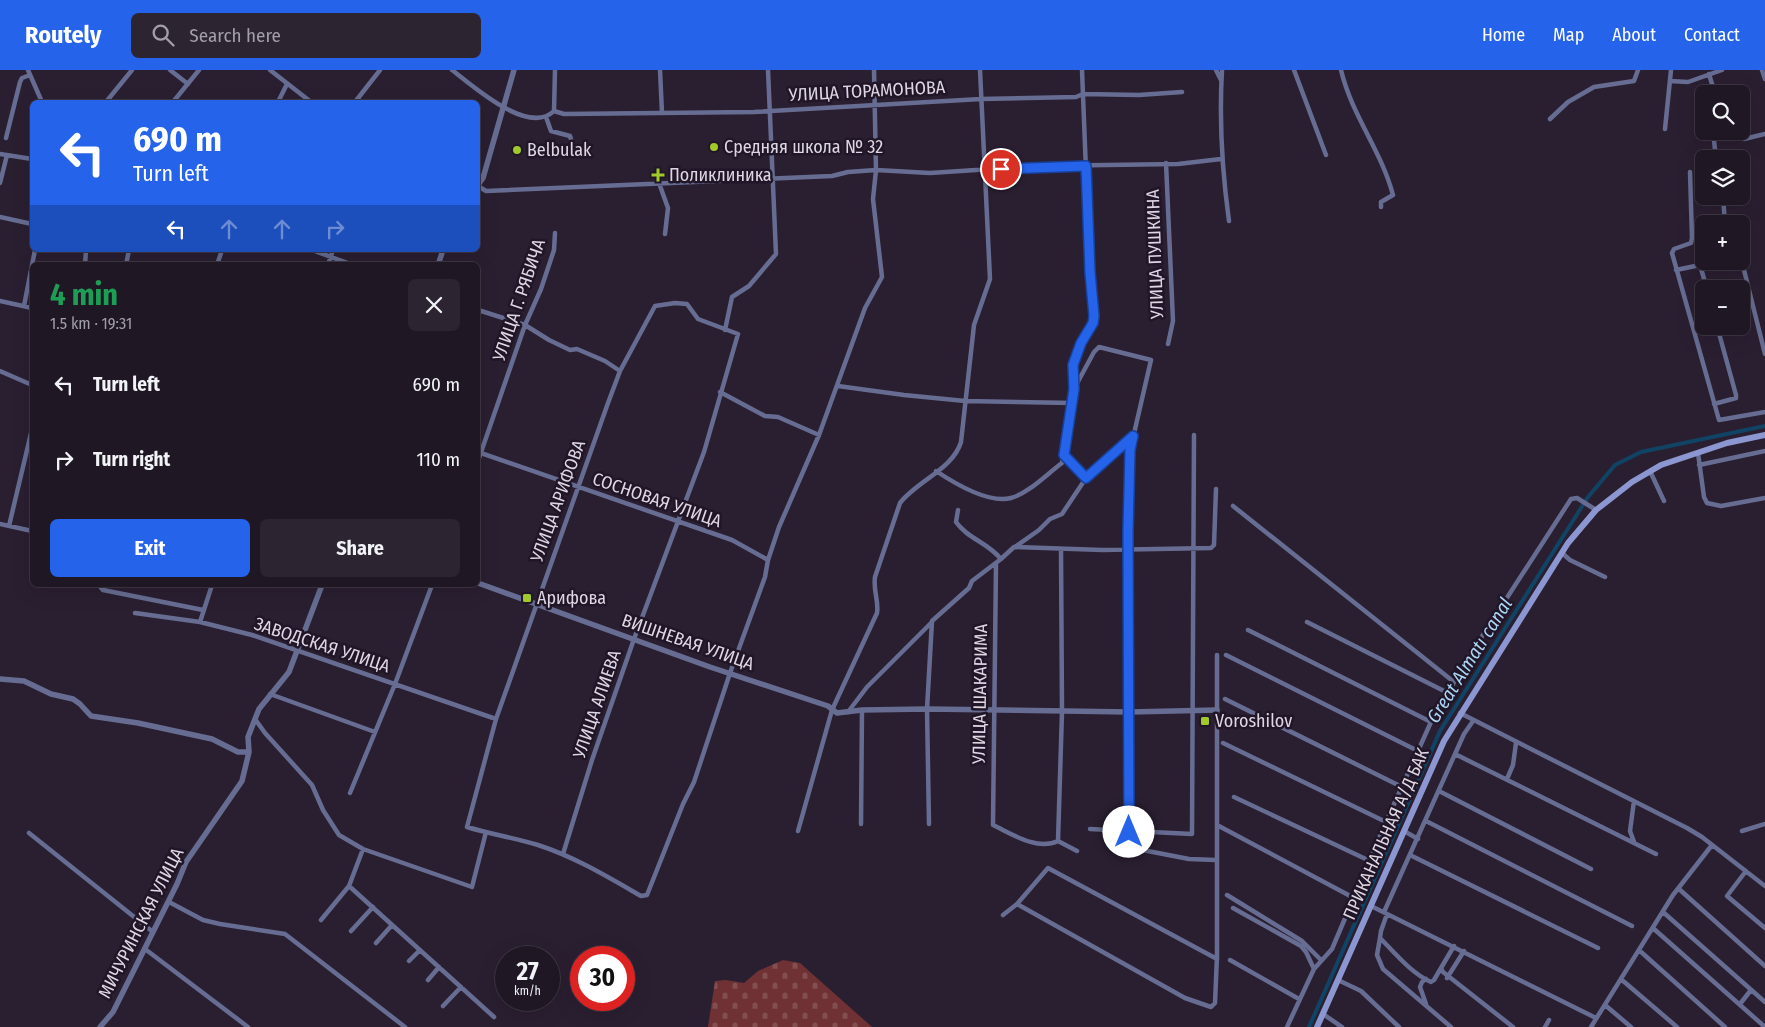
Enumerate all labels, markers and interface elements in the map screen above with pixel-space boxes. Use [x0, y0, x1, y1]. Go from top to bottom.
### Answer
search box [131, 13, 481, 58]
text: Routely [25, 21, 101, 49]
icon: search [149, 21, 177, 49]
text: Search here [189, 24, 281, 47]
text: Home [1482, 24, 1525, 46]
text: Map [1553, 24, 1584, 46]
text: About [1612, 24, 1656, 46]
text: Contact [1684, 24, 1740, 46]
street label: УЛИЦА ТОРАМОНОВА [787, 76, 946, 106]
map controls [1695, 85, 1750, 335]
button: search [1695, 85, 1750, 140]
text: 690 m [133, 118, 222, 160]
icon: left [50, 120, 115, 185]
place label: Средняя школа № 32 [724, 136, 883, 158]
place label: Belbulak [527, 139, 592, 161]
marker: Средняя школа № 32 [708, 141, 720, 153]
marker: Belbulak [511, 144, 523, 156]
pin [980, 148, 1022, 190]
button: layers [1695, 150, 1750, 205]
icon: arrive [987, 155, 1015, 183]
text: Turn left [133, 160, 209, 187]
place label: Поликлиника [669, 164, 772, 186]
marker: Поликлиника [651, 168, 665, 182]
street label: УЛИЦА ПУШКИНА [1142, 188, 1168, 320]
icon: left [162, 215, 190, 243]
icon: ahead [215, 215, 243, 243]
icon: ahead [268, 215, 296, 243]
icon: right [321, 215, 349, 243]
button: + [1695, 215, 1750, 270]
street label: УЛИЦА Г. РЯБИЧА [488, 236, 550, 365]
text: 4 min [50, 277, 118, 313]
button: close [408, 279, 460, 331]
button: − [1695, 280, 1750, 335]
text: 1.5 km · 19:31 [50, 314, 132, 333]
icon: left [50, 371, 78, 399]
text: Turn left [93, 373, 160, 396]
text: 690 m [413, 373, 460, 396]
street label: УЛИЦА АРИФОВА [525, 437, 590, 566]
icon: right [50, 446, 78, 474]
text: Turn right [93, 448, 170, 471]
text: 110 m [416, 448, 460, 471]
street label: СОСНОВАЯ УЛИЦА [590, 468, 725, 533]
button: Exit [50, 519, 250, 577]
button: Share [260, 519, 460, 577]
place label: Арифова [537, 587, 606, 609]
marker: Арифова [521, 592, 533, 604]
water label: Great Almatı canal [1422, 593, 1517, 727]
street label: ВИШНЕВАЯ УЛИЦА [619, 609, 758, 675]
street label: ЗАВОДСКАЯ УЛИЦА [251, 613, 393, 677]
street label: УЛИЦА ШАКАРИМА [968, 623, 992, 765]
street label: УЛИЦА АЛИЕВА [568, 646, 626, 762]
place label: Voroshilov [1215, 710, 1292, 732]
marker: Voroshilov [1199, 715, 1211, 727]
street label: ПРИКАНАЛЬНАЯ А/Д БАК [1338, 744, 1434, 923]
position arrow [1102, 805, 1154, 857]
street label: МИЧУРИНСКАЯ УЛИЦА [93, 844, 189, 1002]
speed limit sign: 30 [570, 946, 635, 1011]
text: 27 [516, 957, 539, 987]
text: km/h [514, 984, 541, 998]

